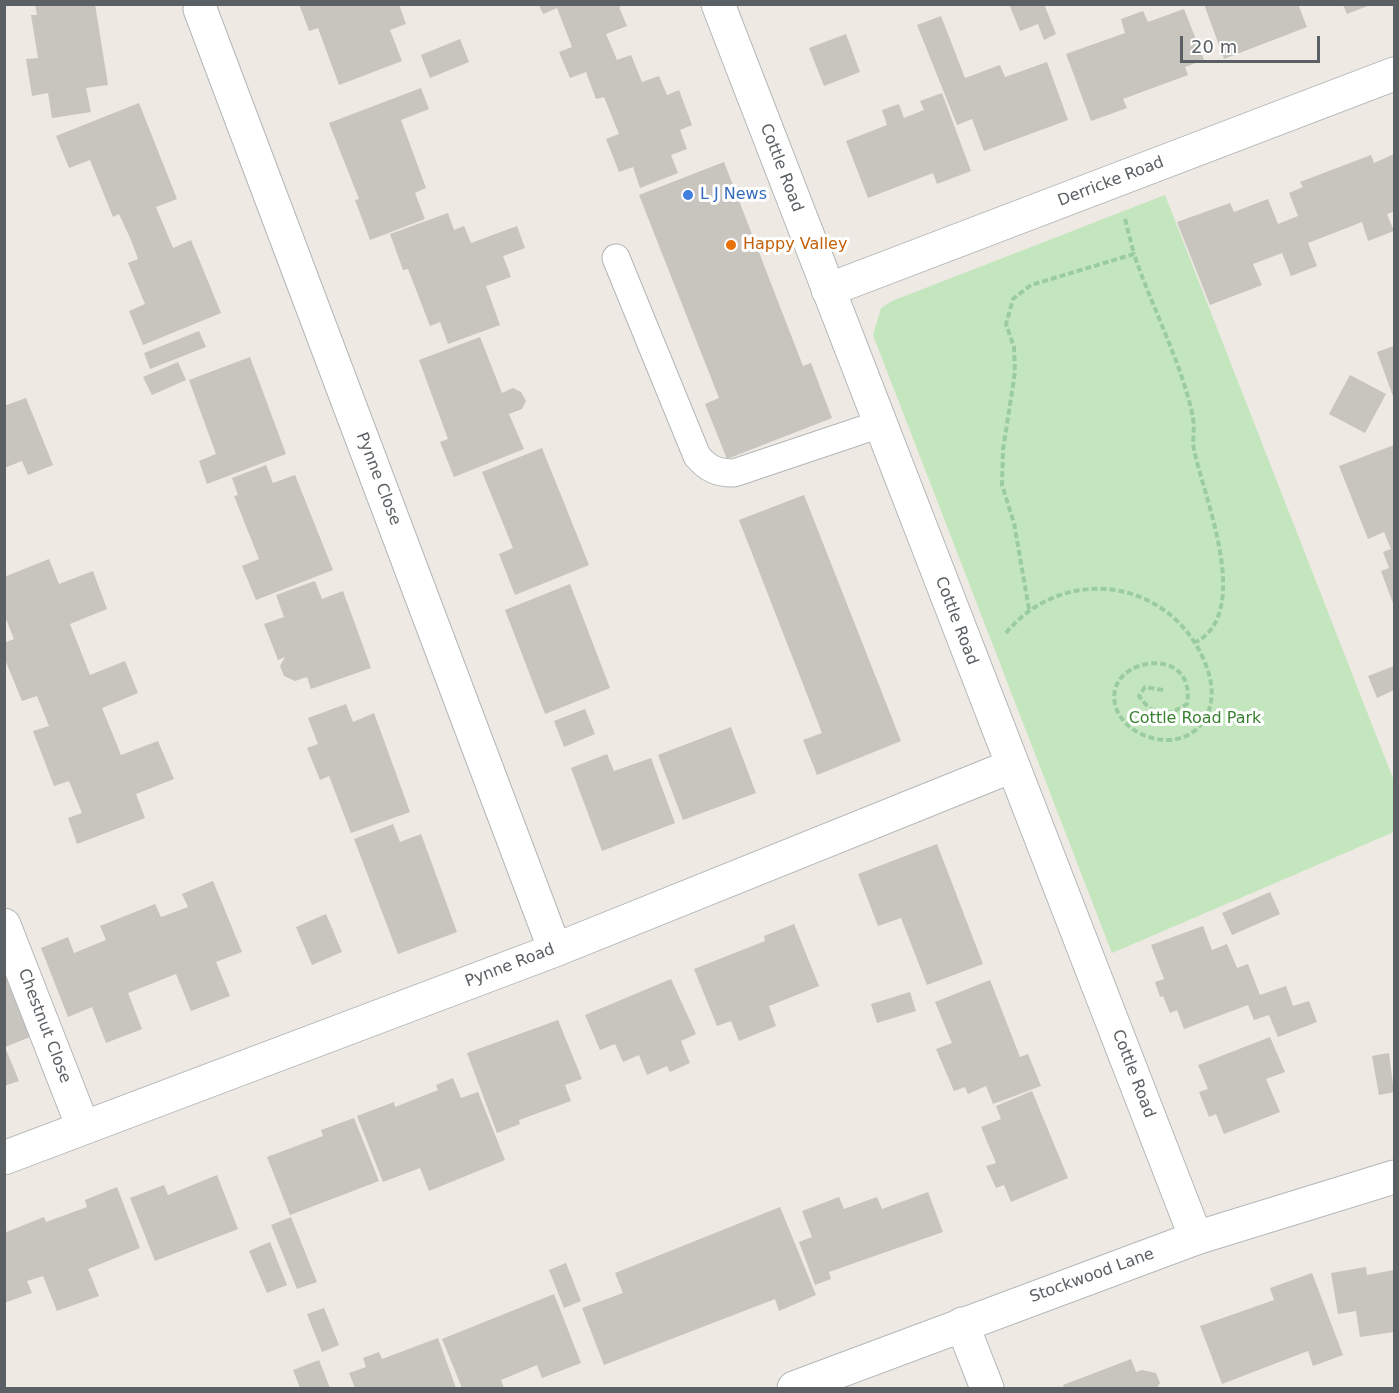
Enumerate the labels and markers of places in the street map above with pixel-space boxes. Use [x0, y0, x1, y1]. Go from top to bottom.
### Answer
place label: L J News [700, 185, 767, 205]
marker: L J News [681, 188, 695, 202]
place label: Happy Valley [743, 235, 847, 255]
marker: Happy Valley [724, 238, 738, 252]

